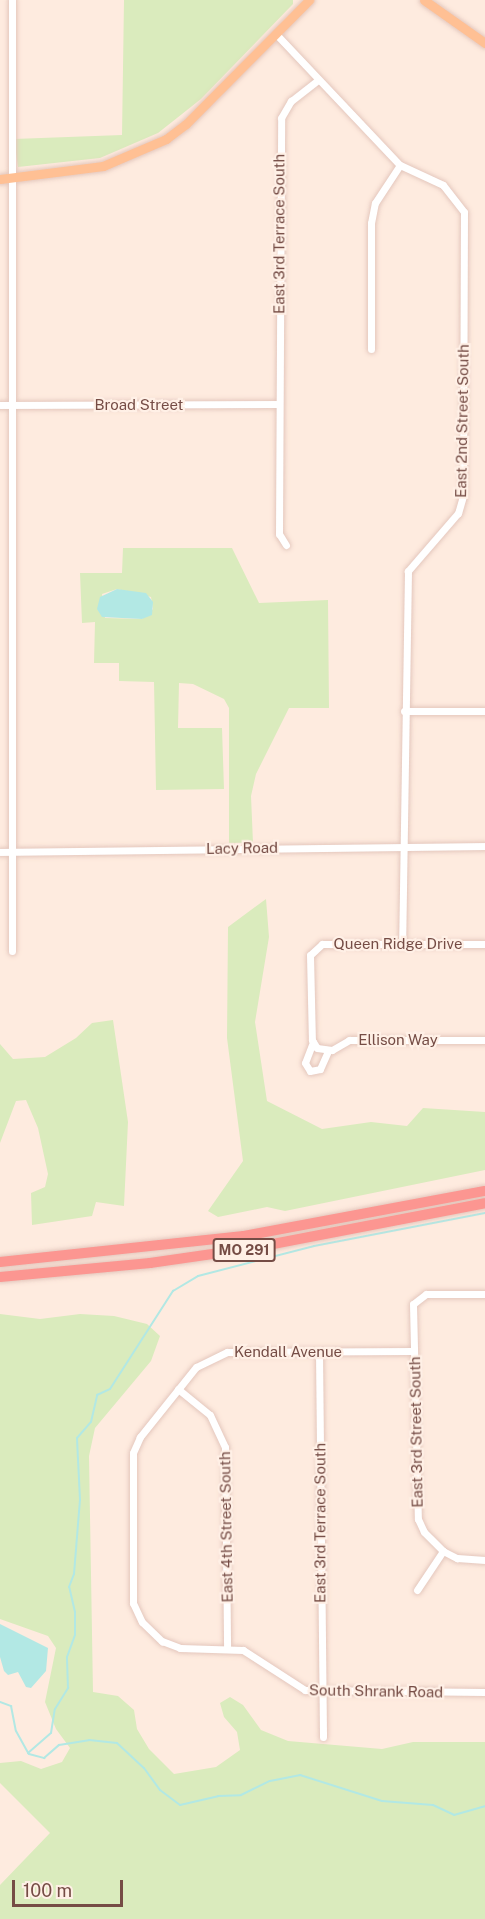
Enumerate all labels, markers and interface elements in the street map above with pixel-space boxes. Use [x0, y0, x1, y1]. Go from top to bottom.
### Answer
street label: East 3rd Terrace South [270, 154, 288, 314]
street label: East 2nd Street South [452, 344, 472, 498]
street label: Broad Street [95, 396, 183, 414]
street label: Lacy Road [206, 838, 278, 858]
street label: Queen Ridge Drive [333, 935, 463, 953]
street label: Ellison Way [358, 1031, 438, 1049]
road number: MO 291 [212, 1239, 276, 1261]
street label: Kendall Avenue [234, 1343, 342, 1361]
street label: East 3rd Street South [406, 1356, 426, 1508]
street label: East 3rd Terrace South [311, 1443, 329, 1603]
street label: East 4th Street South [216, 1451, 236, 1603]
street label: South Shrank Road [309, 1681, 443, 1701]
scale bar [15, 1868, 126, 1906]
text: 100 m [23, 1880, 72, 1901]

